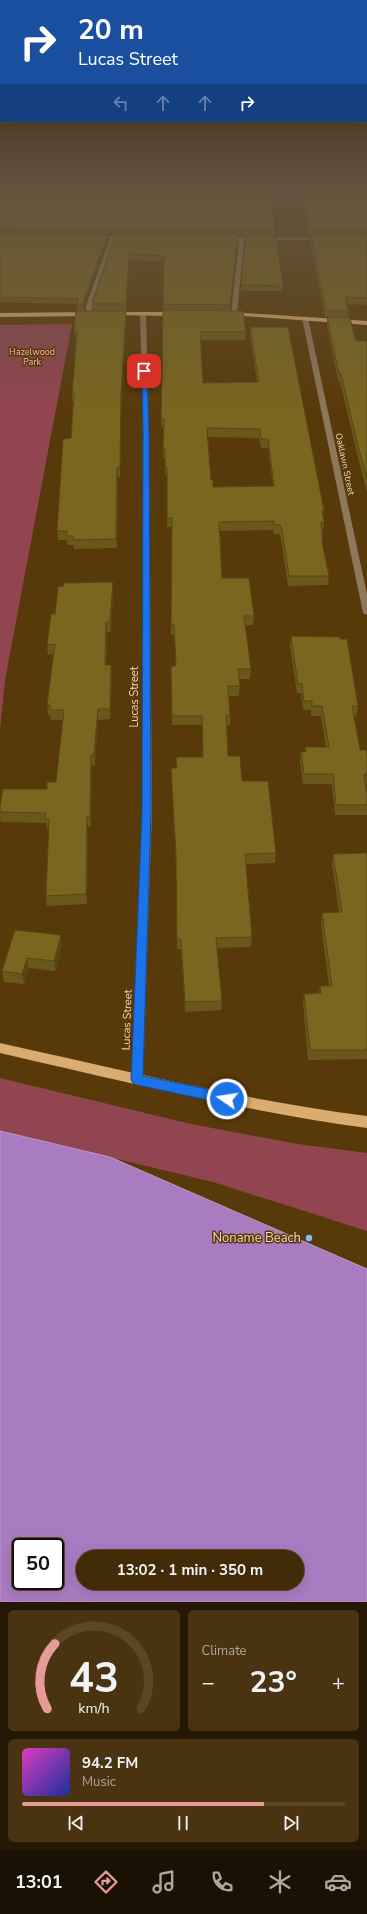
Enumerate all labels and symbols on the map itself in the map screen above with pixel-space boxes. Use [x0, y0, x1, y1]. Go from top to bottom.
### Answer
park label: Hazelwood Park [9, 346, 55, 368]
pin [127, 354, 161, 388]
street label: Oaklawn Street [333, 432, 358, 497]
street label: Lucas Street [127, 666, 142, 728]
street label: Lucas Street [118, 989, 136, 1051]
position arrow [206, 1078, 248, 1120]
place label: Noname Beach [212, 1229, 301, 1247]
marker: Noname Beach [304, 1233, 314, 1243]
speed limit sign: 50 [12, 1538, 64, 1590]

